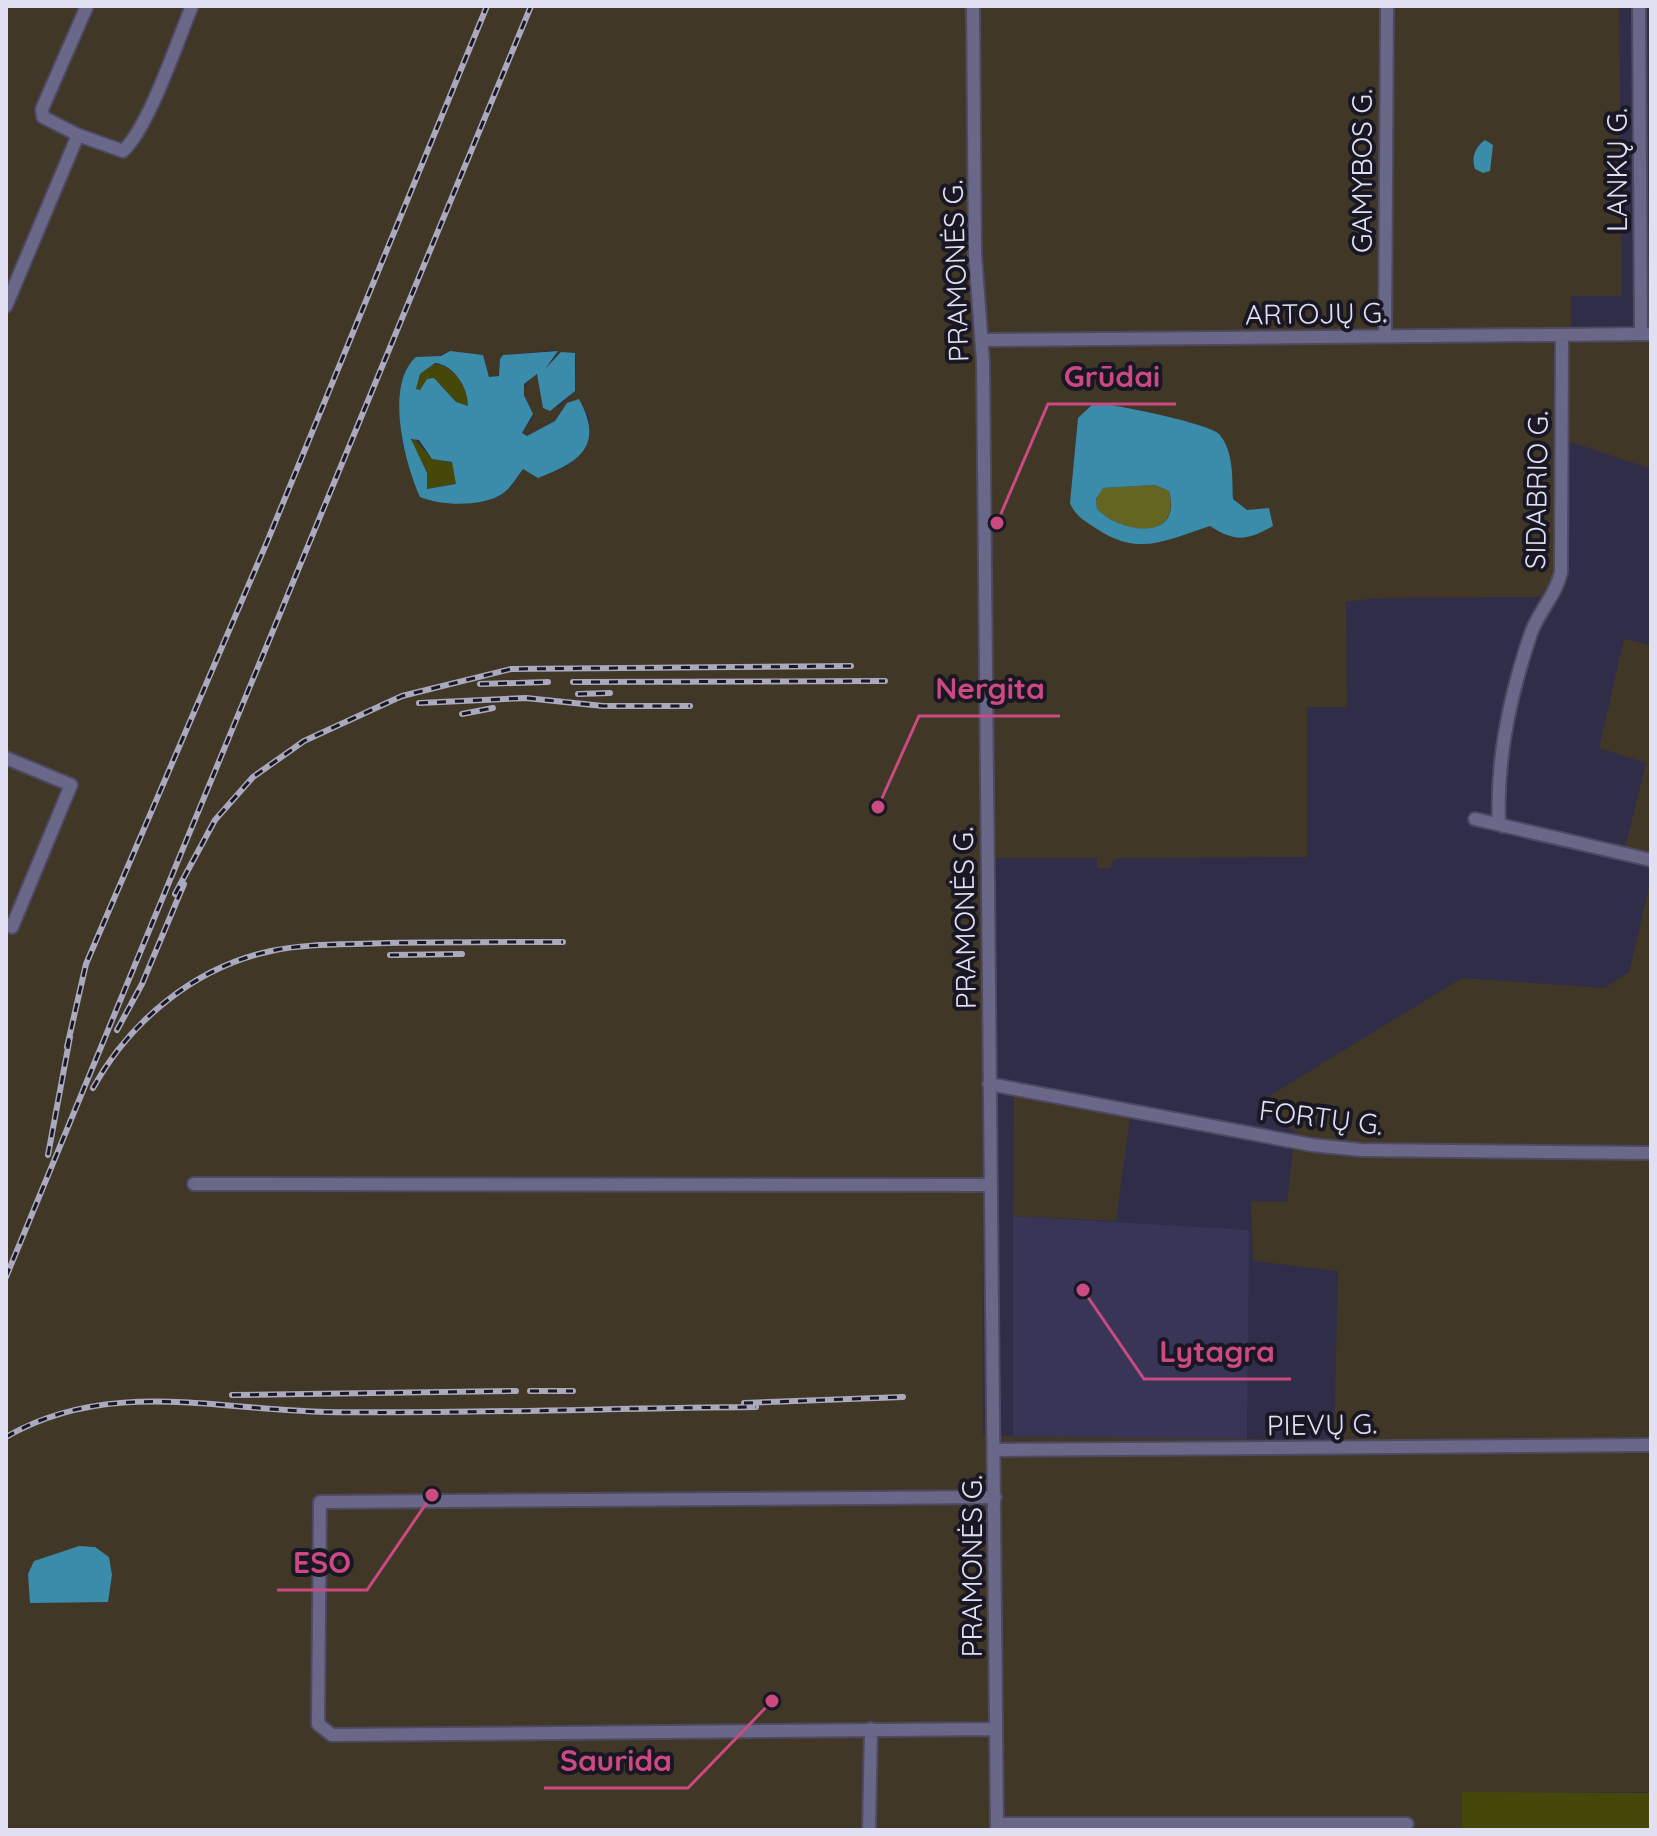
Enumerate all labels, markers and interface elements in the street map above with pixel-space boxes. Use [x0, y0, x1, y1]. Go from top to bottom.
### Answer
street label: GAMYBOS G. [1344, 89, 1379, 253]
street label: LANKŲ G. [1599, 108, 1634, 232]
street label: PRAMONĖS G. [934, 179, 976, 363]
street label: ARTOJŲ G. [1245, 294, 1387, 332]
callout: Grūdai [1048, 350, 1176, 404]
text: Grūdai [1064, 357, 1160, 395]
street label: SIDABRIO G. [1517, 410, 1555, 570]
callout: Nergita [919, 662, 1060, 716]
text: Nergita [935, 669, 1045, 707]
street label: PRAMONĖS G. [945, 827, 983, 1009]
street label: FORTŲ G. [1257, 1092, 1385, 1142]
callout: Lytagra [1144, 1325, 1291, 1379]
text: Lytagra [1159, 1332, 1275, 1370]
street label: PIEVŲ G. [1267, 1406, 1377, 1442]
street label: PRAMONĖS G. [954, 1475, 989, 1657]
callout: ESO [277, 1536, 367, 1590]
text: ESO [293, 1543, 351, 1581]
callout: Saurida [544, 1734, 688, 1788]
text: Saurida [560, 1741, 672, 1779]

